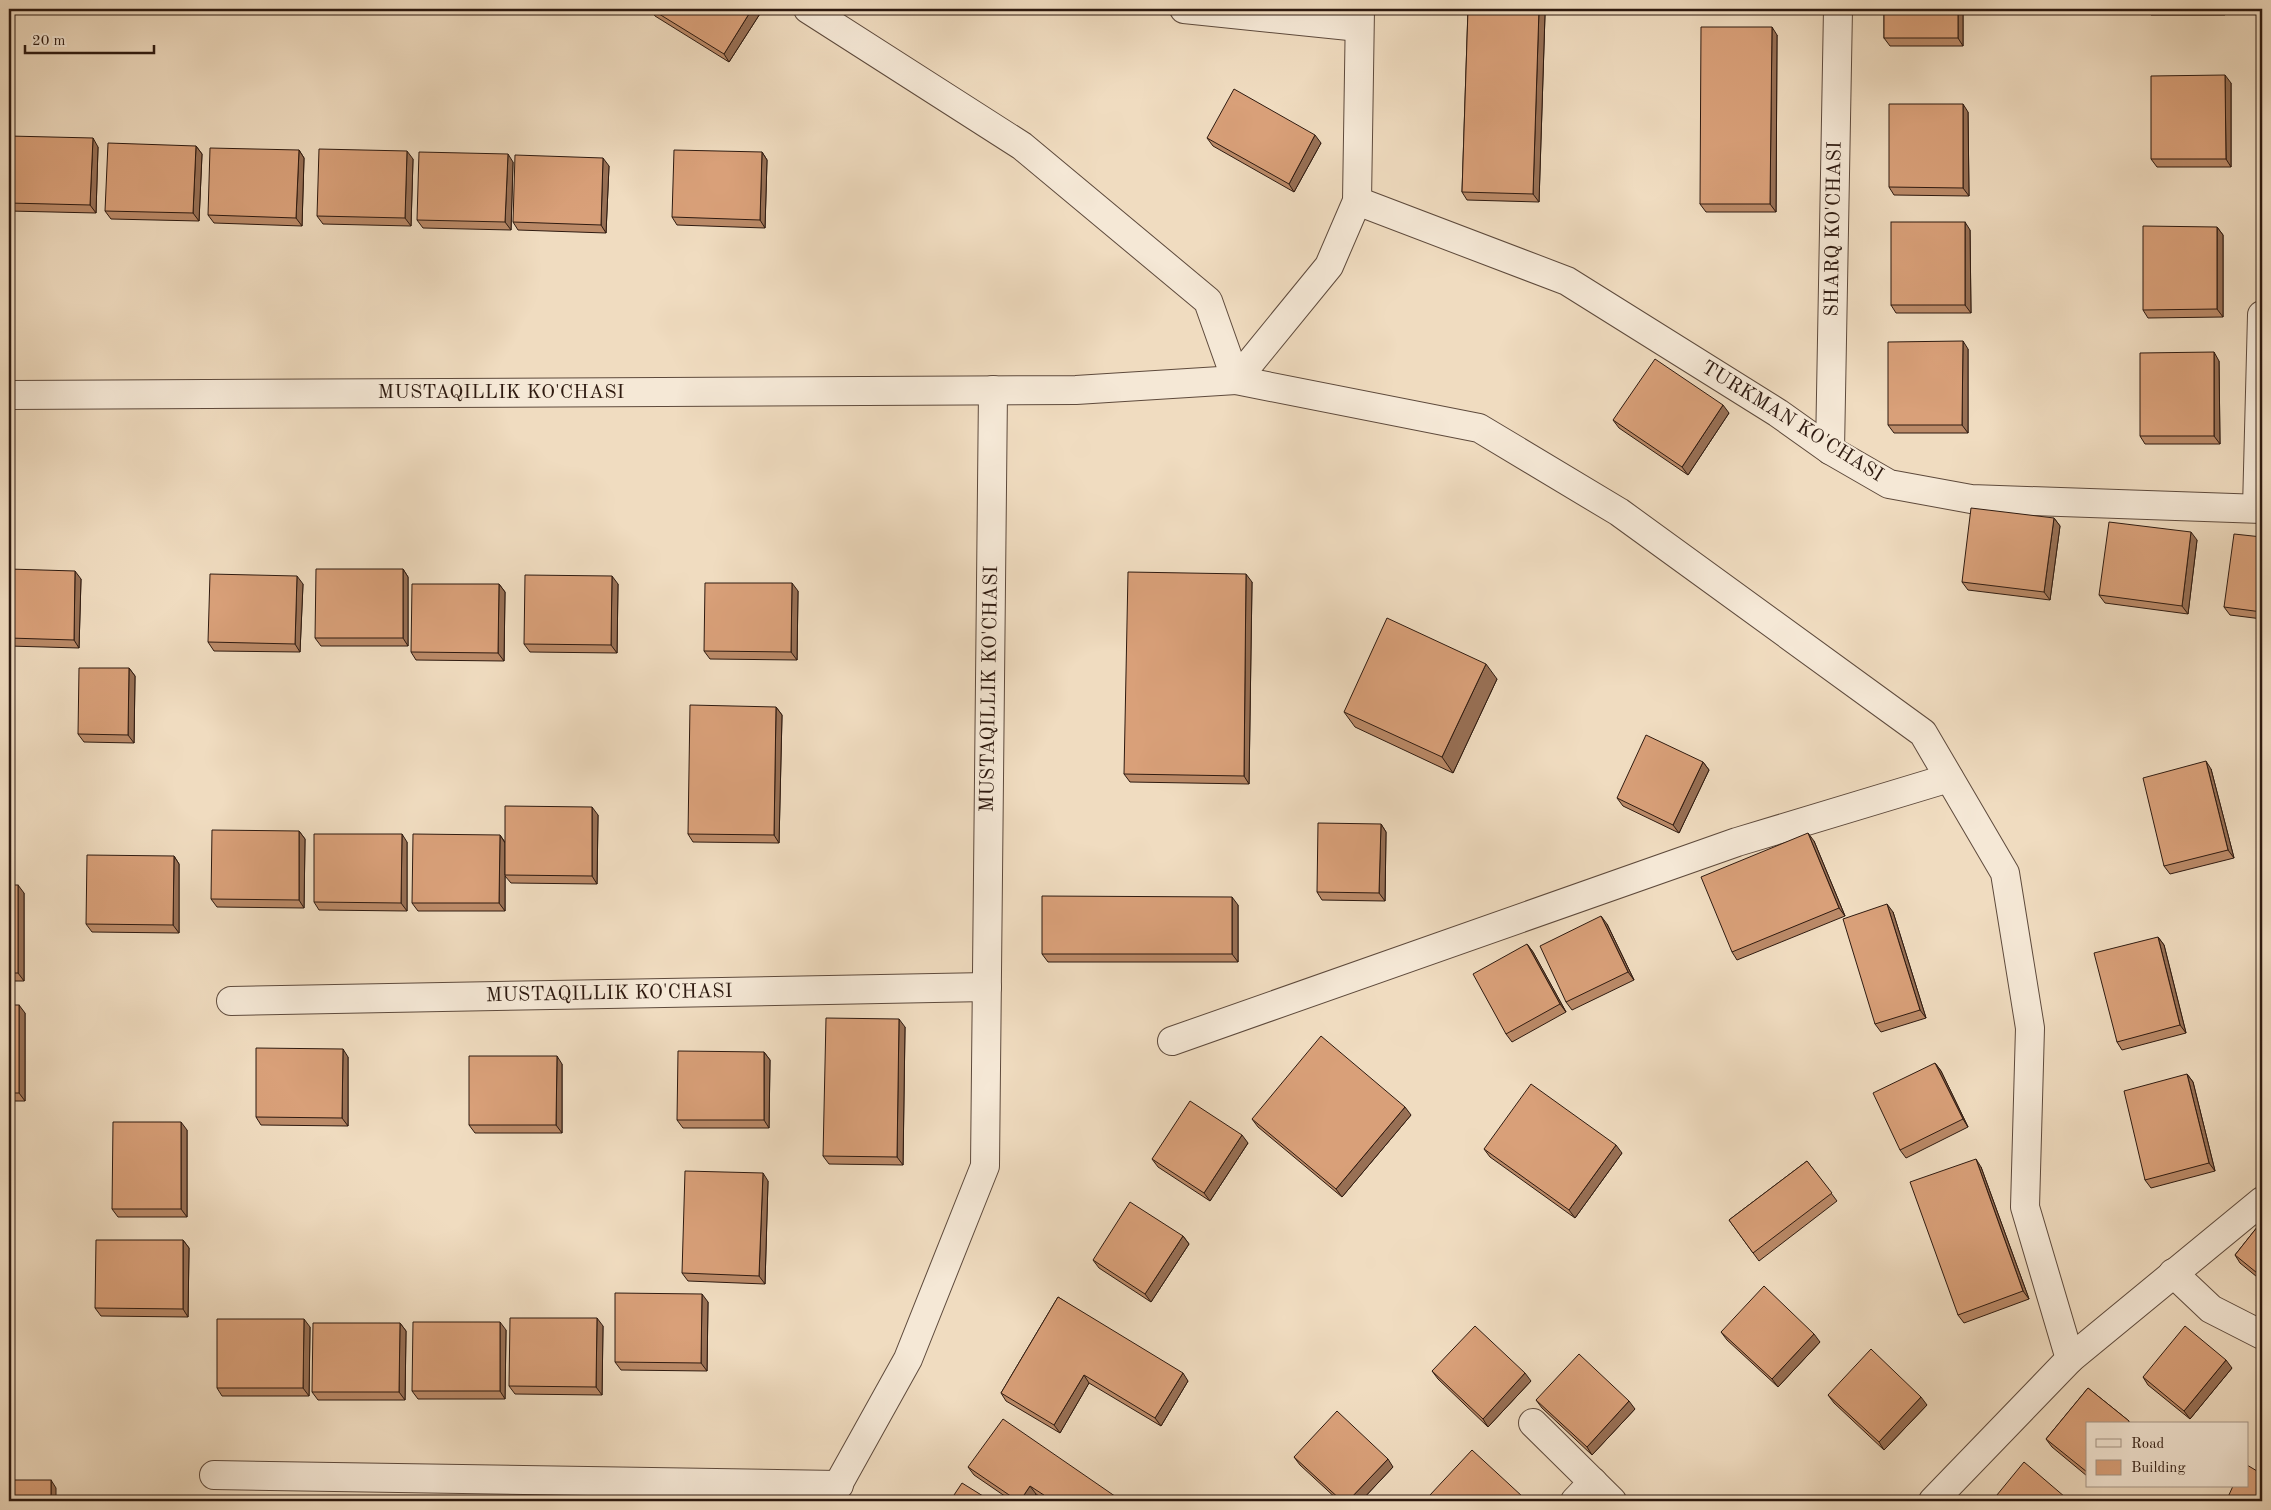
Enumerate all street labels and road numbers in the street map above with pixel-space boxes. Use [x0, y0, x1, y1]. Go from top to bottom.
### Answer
street label: SHARQ KO'CHASI [1822, 141, 1846, 317]
street label: TURKMAN KO'CHASI [1698, 358, 1887, 486]
street label: MUSTAQILLIK KO'CHASI [378, 383, 625, 403]
street label: MUSTAQILLIK KO'CHASI [978, 565, 1002, 813]
street label: MUSTAQILLIK KO'CHASI [485, 982, 733, 1006]

